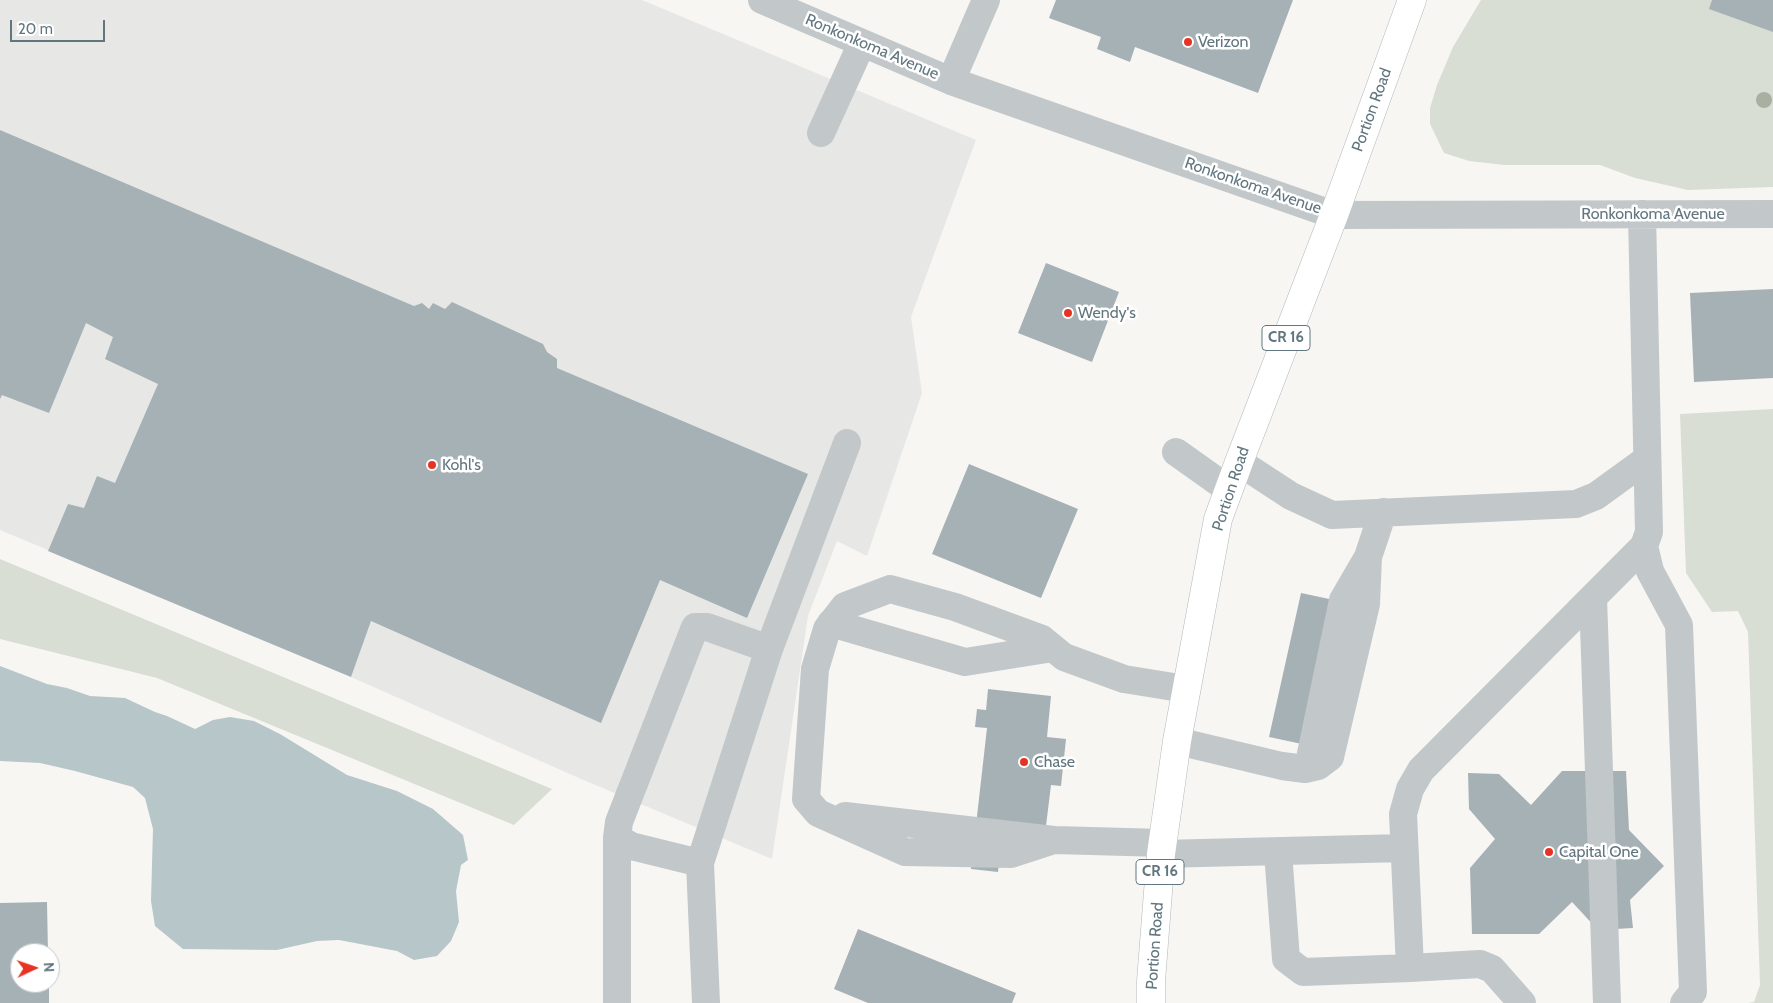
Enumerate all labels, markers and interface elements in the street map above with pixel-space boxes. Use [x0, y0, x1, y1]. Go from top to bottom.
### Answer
scale bar [12, 10, 108, 42]
street label: Ronkonkoma Avenue [802, 10, 942, 84]
text: 20 m [18, 20, 53, 38]
place label: Verizon [1198, 32, 1249, 52]
marker: Verizon [1182, 36, 1194, 48]
street label: Portion Road [1348, 66, 1396, 154]
street label: Ronkonkoma Avenue [1182, 154, 1324, 218]
street label: Ronkonkoma Avenue [1581, 204, 1725, 224]
place label: Wendy's [1078, 303, 1136, 323]
marker: Wendy's [1062, 307, 1074, 319]
road number: CR 16 [1262, 326, 1310, 350]
street label: Portion Road [1208, 444, 1254, 534]
place label: Kohl's [442, 455, 481, 475]
marker: Kohl's [426, 459, 438, 471]
place label: Chase [1034, 752, 1075, 772]
marker: Chase [1018, 756, 1030, 768]
place label: Capital One [1559, 842, 1639, 862]
marker: Capital One [1543, 846, 1555, 858]
road number: CR 16 [1136, 860, 1184, 884]
street label: Portion Road [1142, 902, 1168, 990]
north arrow [10, 943, 60, 993]
text: N [40, 962, 58, 973]

